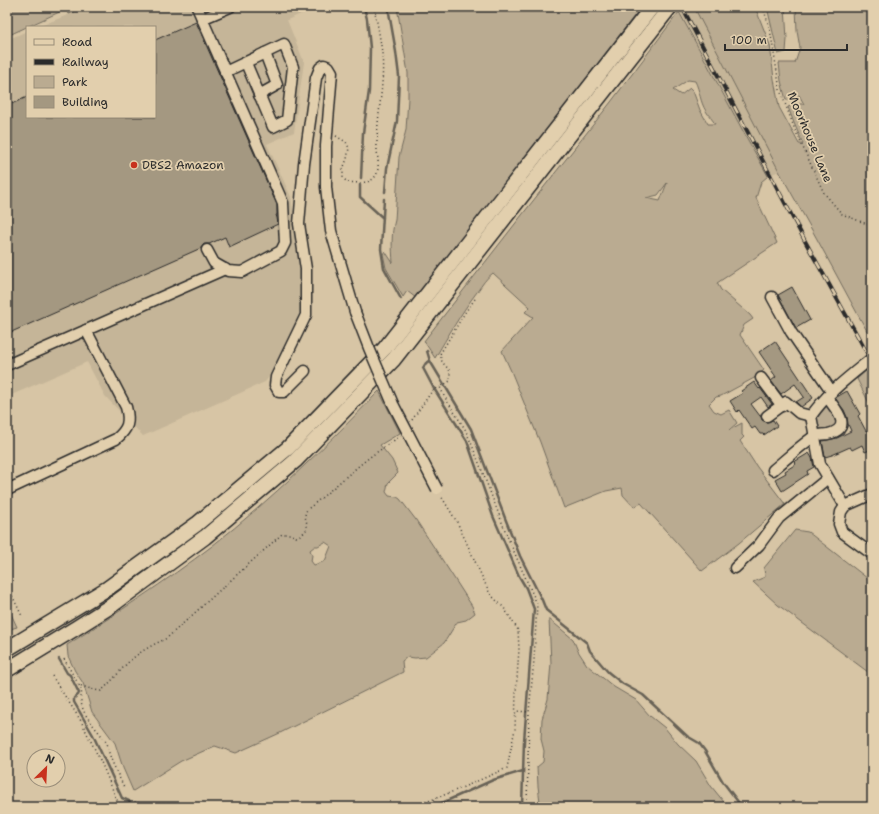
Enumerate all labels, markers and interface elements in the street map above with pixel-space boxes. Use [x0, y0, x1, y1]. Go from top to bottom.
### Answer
legend [26, 26, 156, 118]
scale bar [725, 26, 847, 52]
text: 100 m [731, 32, 767, 48]
text: Road [62, 34, 93, 50]
text: Railway [62, 54, 109, 70]
text: Park [62, 74, 88, 90]
street label: Moorhouse Lane [784, 89, 836, 185]
text: Building [62, 94, 108, 110]
place label: DBS2 Amazon [142, 157, 224, 173]
marker: DBS2 Amazon [129, 160, 139, 170]
north arrow [26, 748, 66, 788]
text: N [43, 751, 57, 768]

